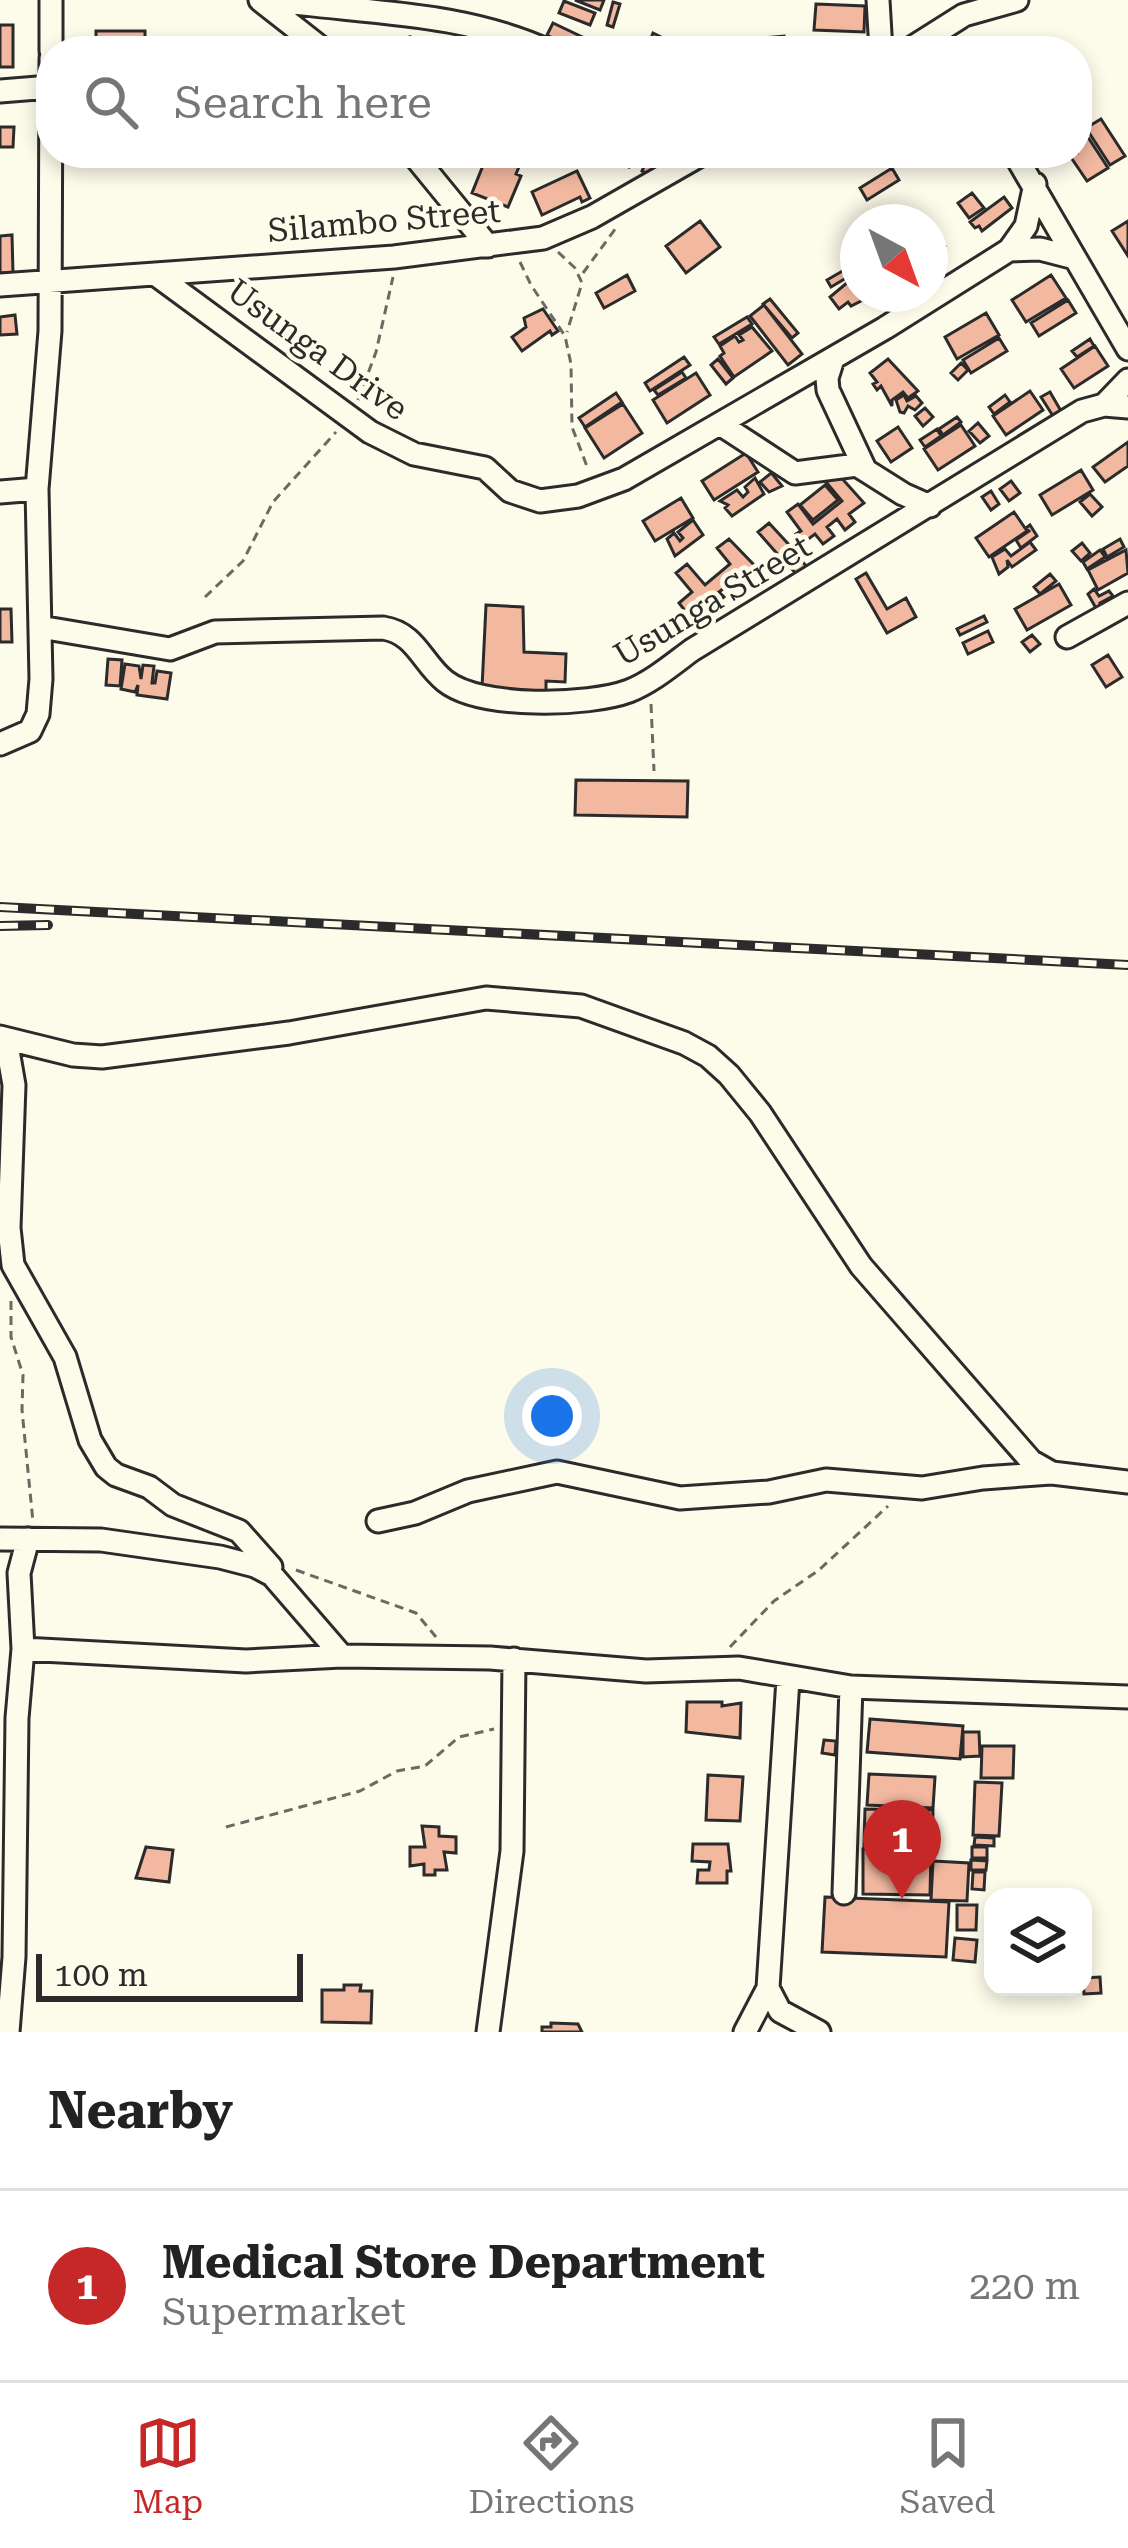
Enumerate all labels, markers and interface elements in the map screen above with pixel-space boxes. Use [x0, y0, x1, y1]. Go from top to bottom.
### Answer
search box [36, 36, 1092, 168]
icon: search [78, 69, 144, 135]
text: Search here [174, 76, 432, 129]
street label: Silambo Street [266, 191, 502, 250]
north arrow [840, 204, 948, 312]
street label: Usunga Drive [220, 271, 416, 428]
street label: Usunga Street [607, 526, 818, 674]
your location [522, 1386, 582, 1446]
pin: 1 [863, 1800, 941, 1899]
map controls [984, 1888, 1092, 1996]
button: layers [984, 1888, 1092, 1996]
scale bar [36, 1948, 303, 2001]
text: 100 m [54, 1955, 148, 1994]
text: Nearby [48, 2081, 233, 2140]
text: Medical Store Department [162, 2236, 765, 2289]
text: 1 [76, 2263, 98, 2309]
text: 220 m [969, 2263, 1080, 2309]
text: Supermarket [162, 2289, 406, 2335]
tab: Map [133, 2410, 203, 2521]
tab: Directions [468, 2410, 634, 2521]
tab: Saved [900, 2410, 995, 2521]

